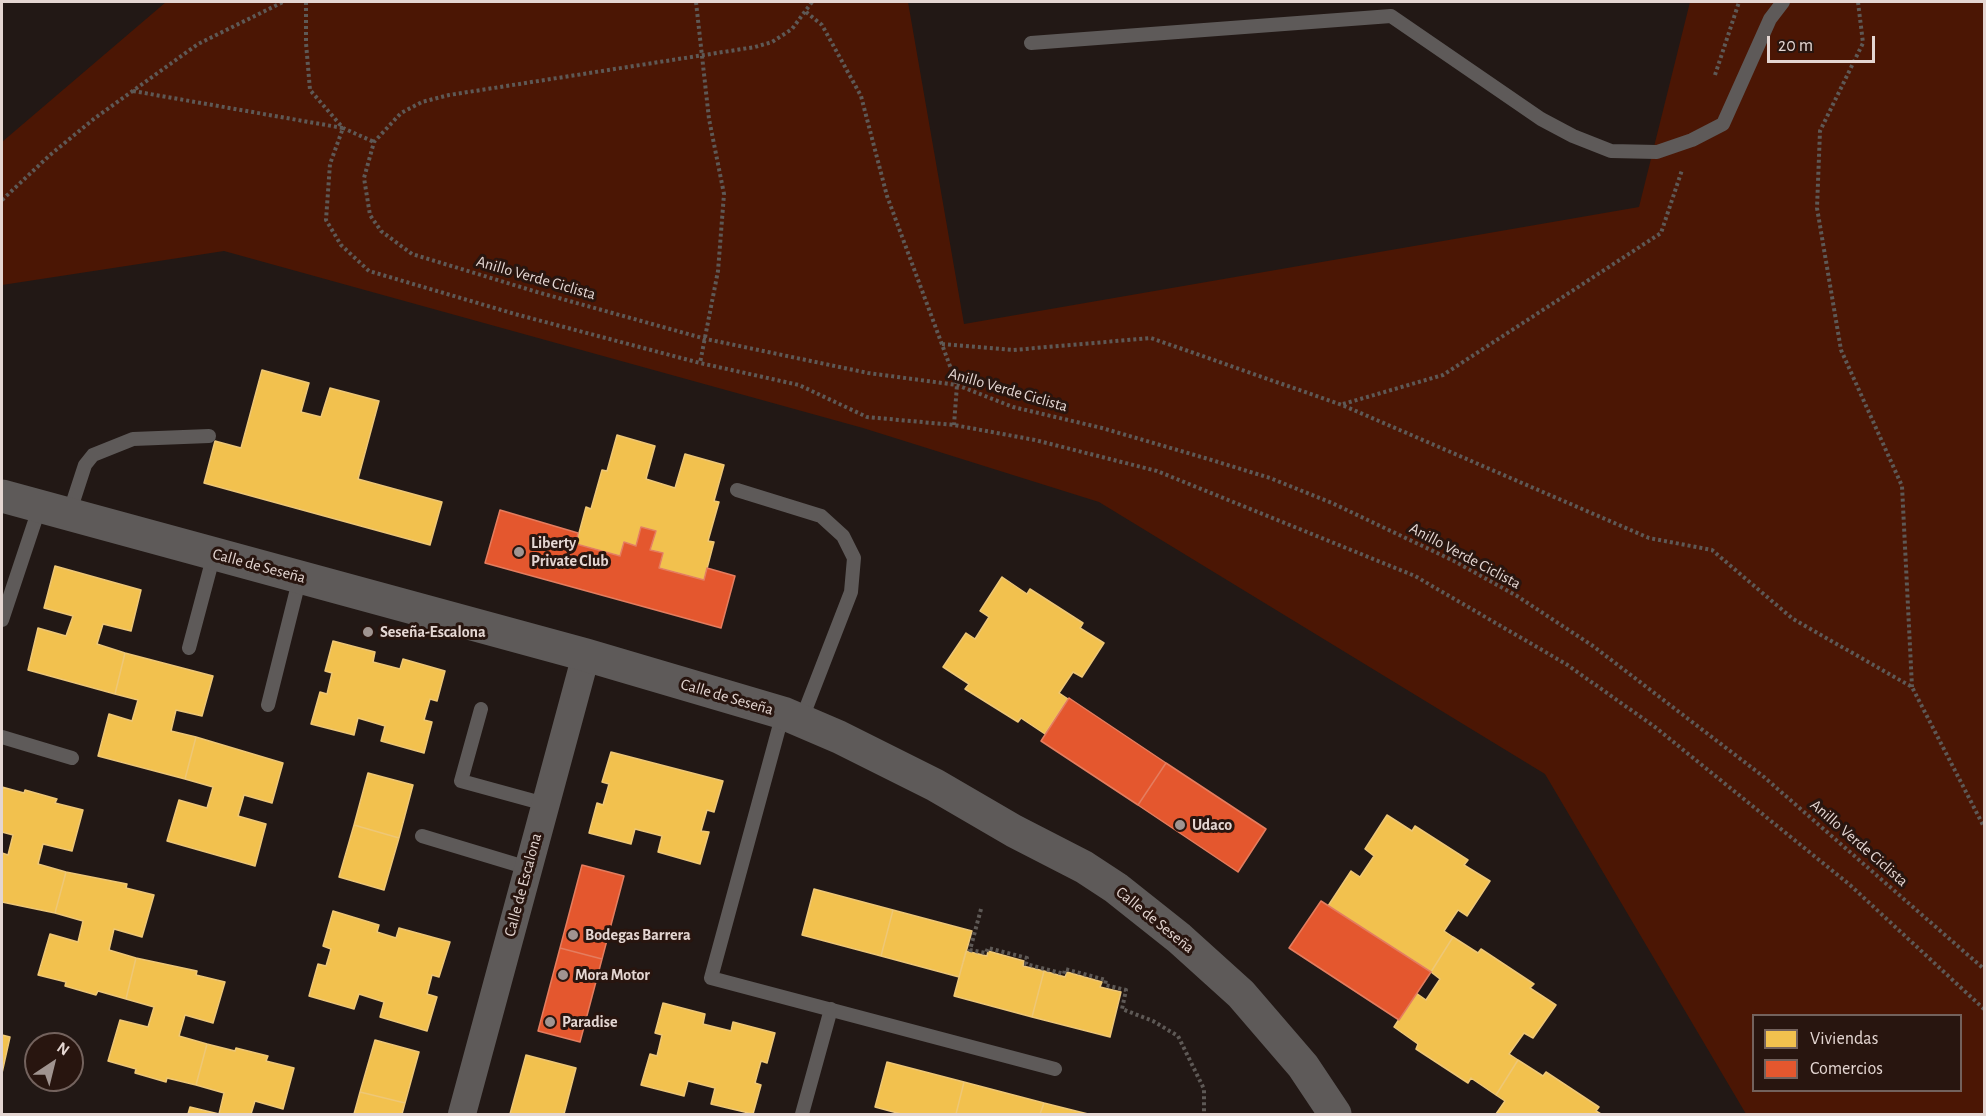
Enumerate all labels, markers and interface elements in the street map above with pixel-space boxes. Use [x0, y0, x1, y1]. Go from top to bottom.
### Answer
scale bar [1770, 24, 1878, 62]
text: 20 m [1778, 37, 1813, 55]
street label: Anillo Verde Ciclista [474, 252, 598, 304]
street label: Anillo Verde Ciclista [946, 364, 1070, 416]
street label: Anillo Verde Ciclista [1406, 519, 1524, 593]
place label: Liberty Private Club [531, 533, 609, 571]
street label: Calle de Seseña [210, 544, 308, 588]
marker: Liberty Private Club [512, 545, 526, 559]
place label: Seseña-Escalona [380, 622, 486, 642]
marker: Seseña-Escalona [361, 625, 375, 639]
street label: Calle de Seseña [678, 675, 776, 719]
street label: Anillo Verde Ciclista [1806, 795, 1912, 891]
place label: Udaco [1192, 815, 1232, 835]
marker: Udaco [1173, 818, 1187, 832]
street label: Calle de Escalona [500, 831, 546, 939]
street label: Calle de Seseña [1112, 882, 1198, 958]
place label: Bodegas Barrera [585, 925, 691, 945]
marker: Bodegas Barrera [566, 928, 580, 942]
place label: Mora Motor [575, 965, 650, 985]
marker: Mora Motor [556, 968, 570, 982]
place label: Paradise [562, 1012, 617, 1032]
legend [1752, 1014, 1962, 1092]
marker: Paradise [543, 1015, 557, 1029]
text: Viviendas [1810, 1030, 1878, 1048]
north arrow [24, 1032, 84, 1092]
text: N [54, 1039, 72, 1059]
text: Comercios [1810, 1060, 1883, 1078]

